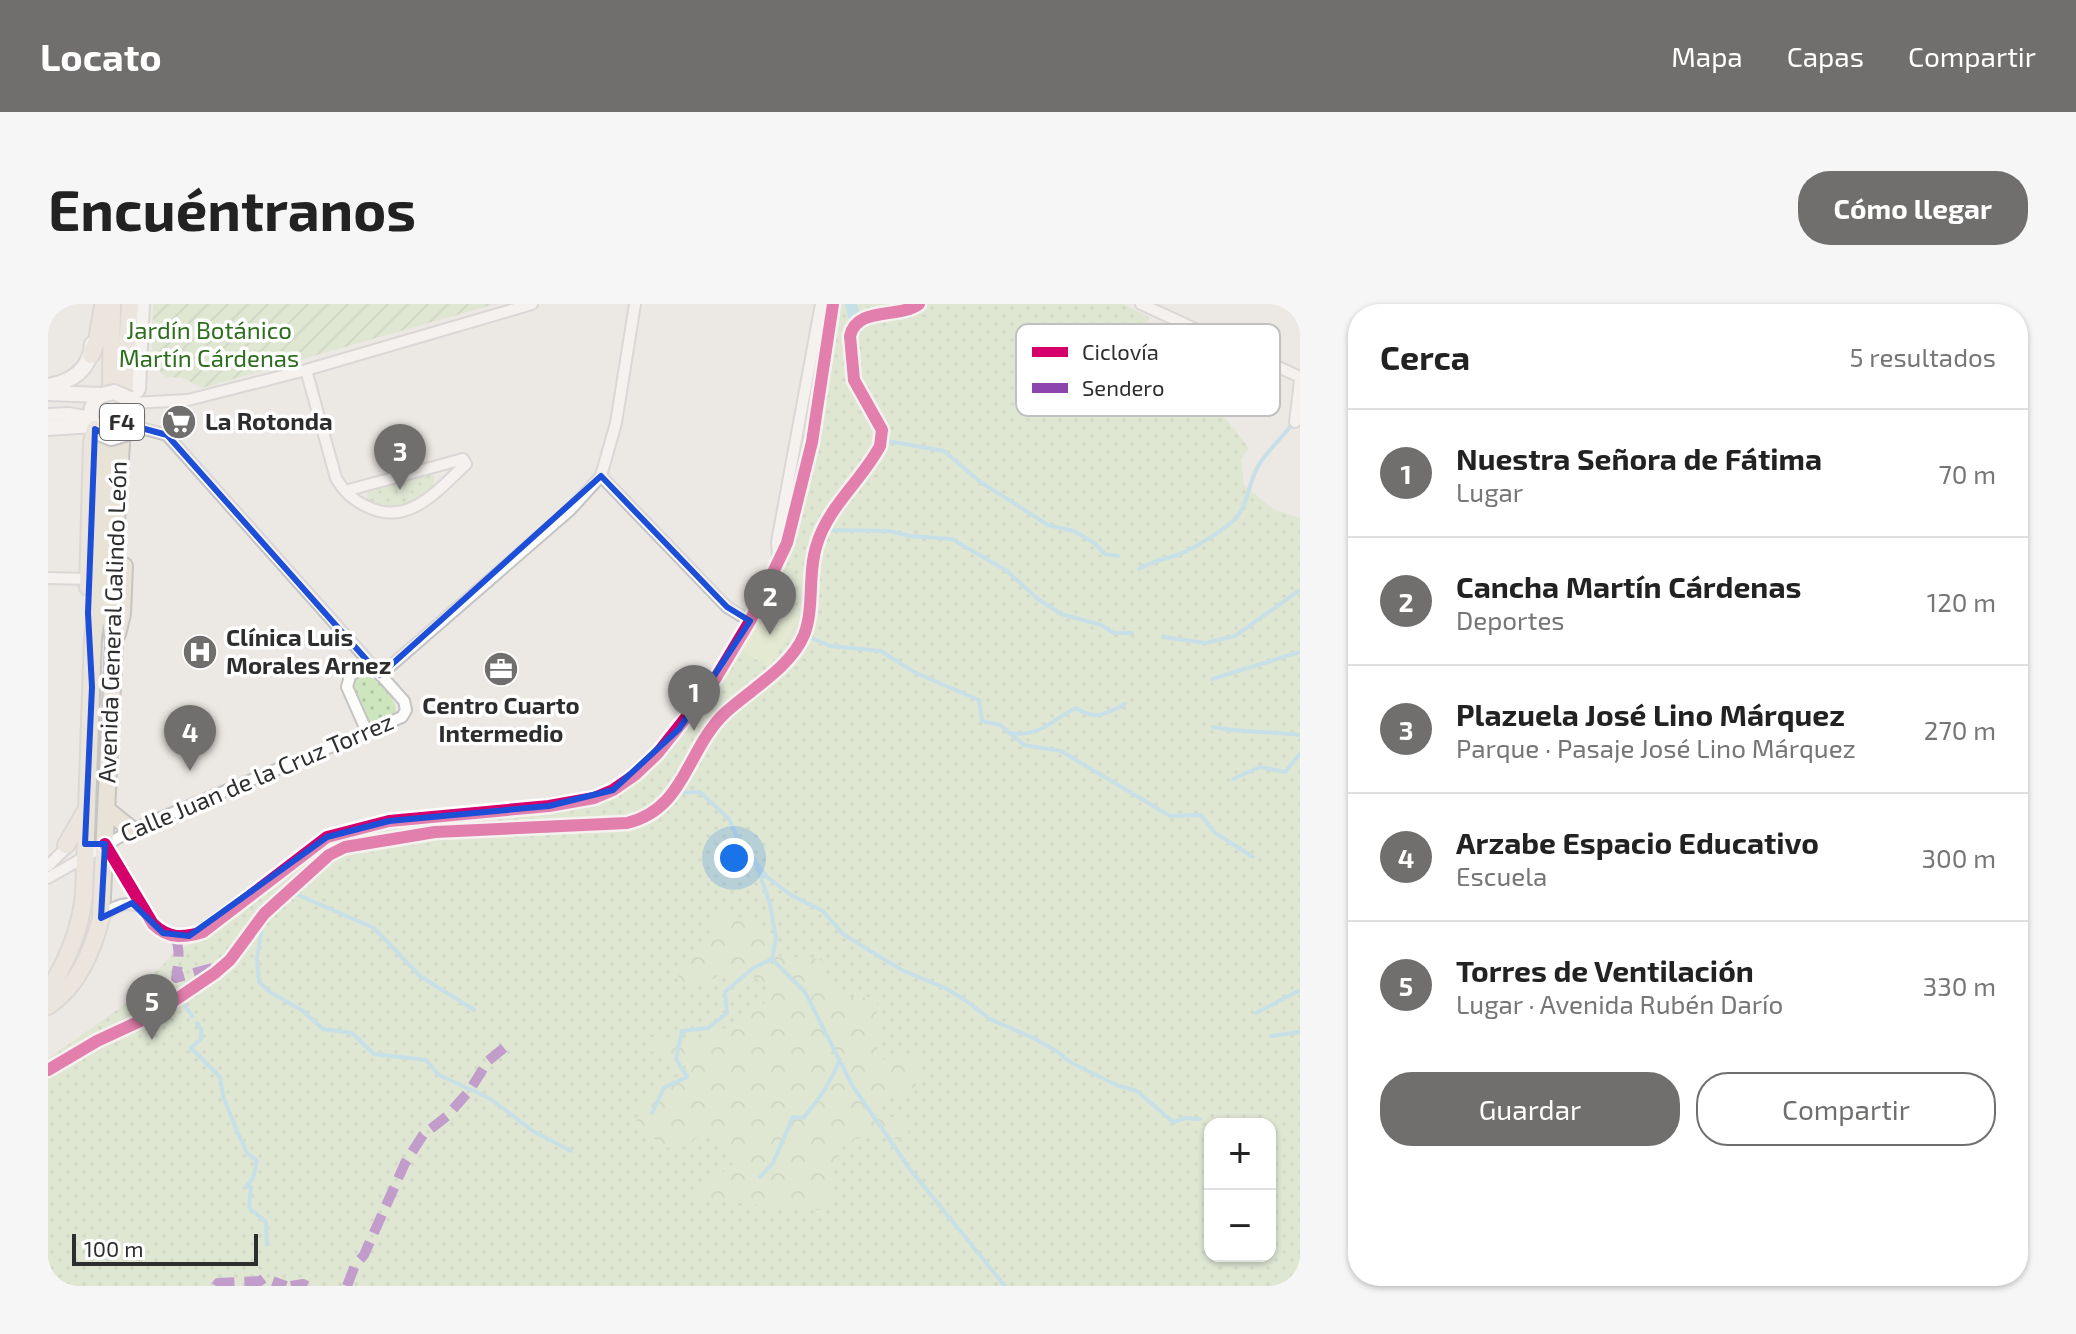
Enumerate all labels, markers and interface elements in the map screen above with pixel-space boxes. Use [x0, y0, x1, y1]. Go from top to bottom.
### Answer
text: Locato [40, 33, 162, 79]
text: Mapa [1671, 39, 1743, 73]
text: Capas [1787, 39, 1864, 73]
text: Compartir [1908, 39, 2036, 73]
button: Cómo llegar [1798, 171, 2028, 245]
text: Encuéntranos [48, 175, 416, 242]
park label: Jardín Botánico Martín Cárdenas [119, 315, 299, 372]
legend [1016, 324, 1280, 416]
text: Cerca [1380, 336, 1470, 377]
text: Ciclovía [1082, 338, 1159, 364]
text: 5 resultados [1850, 341, 1996, 372]
text: Sendero [1082, 374, 1164, 400]
supermarket icon: La Rotonda [160, 403, 198, 441]
road number: F4 [100, 404, 144, 440]
place label: La Rotonda [205, 406, 333, 435]
pin: 3 [374, 424, 426, 490]
text: Nuestra Señora de Fátima [1456, 440, 1822, 476]
text: 1 [1400, 458, 1412, 489]
text: 70 m [1938, 458, 1996, 489]
street label: Avenida General Galindo León [91, 460, 132, 784]
text: Lugar [1456, 476, 1523, 507]
text: Cancha Martín Cárdenas [1456, 568, 1801, 604]
pin: 2 [744, 569, 796, 635]
text: 2 [1398, 586, 1414, 617]
text: 120 m [1927, 586, 1996, 617]
text: Deportes [1456, 604, 1565, 635]
place label: Clínica Luis Morales Arnez [226, 622, 391, 679]
hospital icon: Clínica Luis Morales Arnez [181, 633, 219, 671]
office icon: Centro Cuarto Intermedio [482, 650, 520, 688]
pin: 1 [668, 665, 720, 731]
place label: Centro Cuarto Intermedio [422, 690, 580, 747]
text: Plazuela José Lino Márquez [1456, 696, 1845, 732]
pin: 4 [164, 705, 216, 771]
street label: Calle Juan de la Cruz Torrez [116, 706, 397, 847]
text: 3 [1399, 714, 1413, 745]
text: 270 m [1924, 714, 1996, 745]
text: Parque · Pasaje José Lino Márquez [1456, 732, 1856, 763]
text: Arzabe Espacio Educativo [1456, 824, 1819, 860]
your location [714, 838, 754, 878]
text: 4 [1398, 842, 1414, 873]
text: 300 m [1922, 842, 1996, 873]
text: Escuela [1456, 860, 1547, 891]
text: Torres de Ventilación [1456, 952, 1754, 988]
text: 5 [1399, 970, 1413, 1001]
text: 330 m [1923, 970, 1996, 1001]
pin: 5 [126, 974, 178, 1040]
text: Lugar · Avenida Rubén Darío [1456, 988, 1783, 1019]
button: Guardar [1380, 1072, 1680, 1146]
button: Compartir [1696, 1072, 1996, 1146]
map controls [1204, 1118, 1276, 1262]
button: + [1204, 1118, 1276, 1190]
button: − [1204, 1190, 1276, 1262]
scale bar [72, 1230, 258, 1266]
text: 100 m [84, 1235, 143, 1261]

